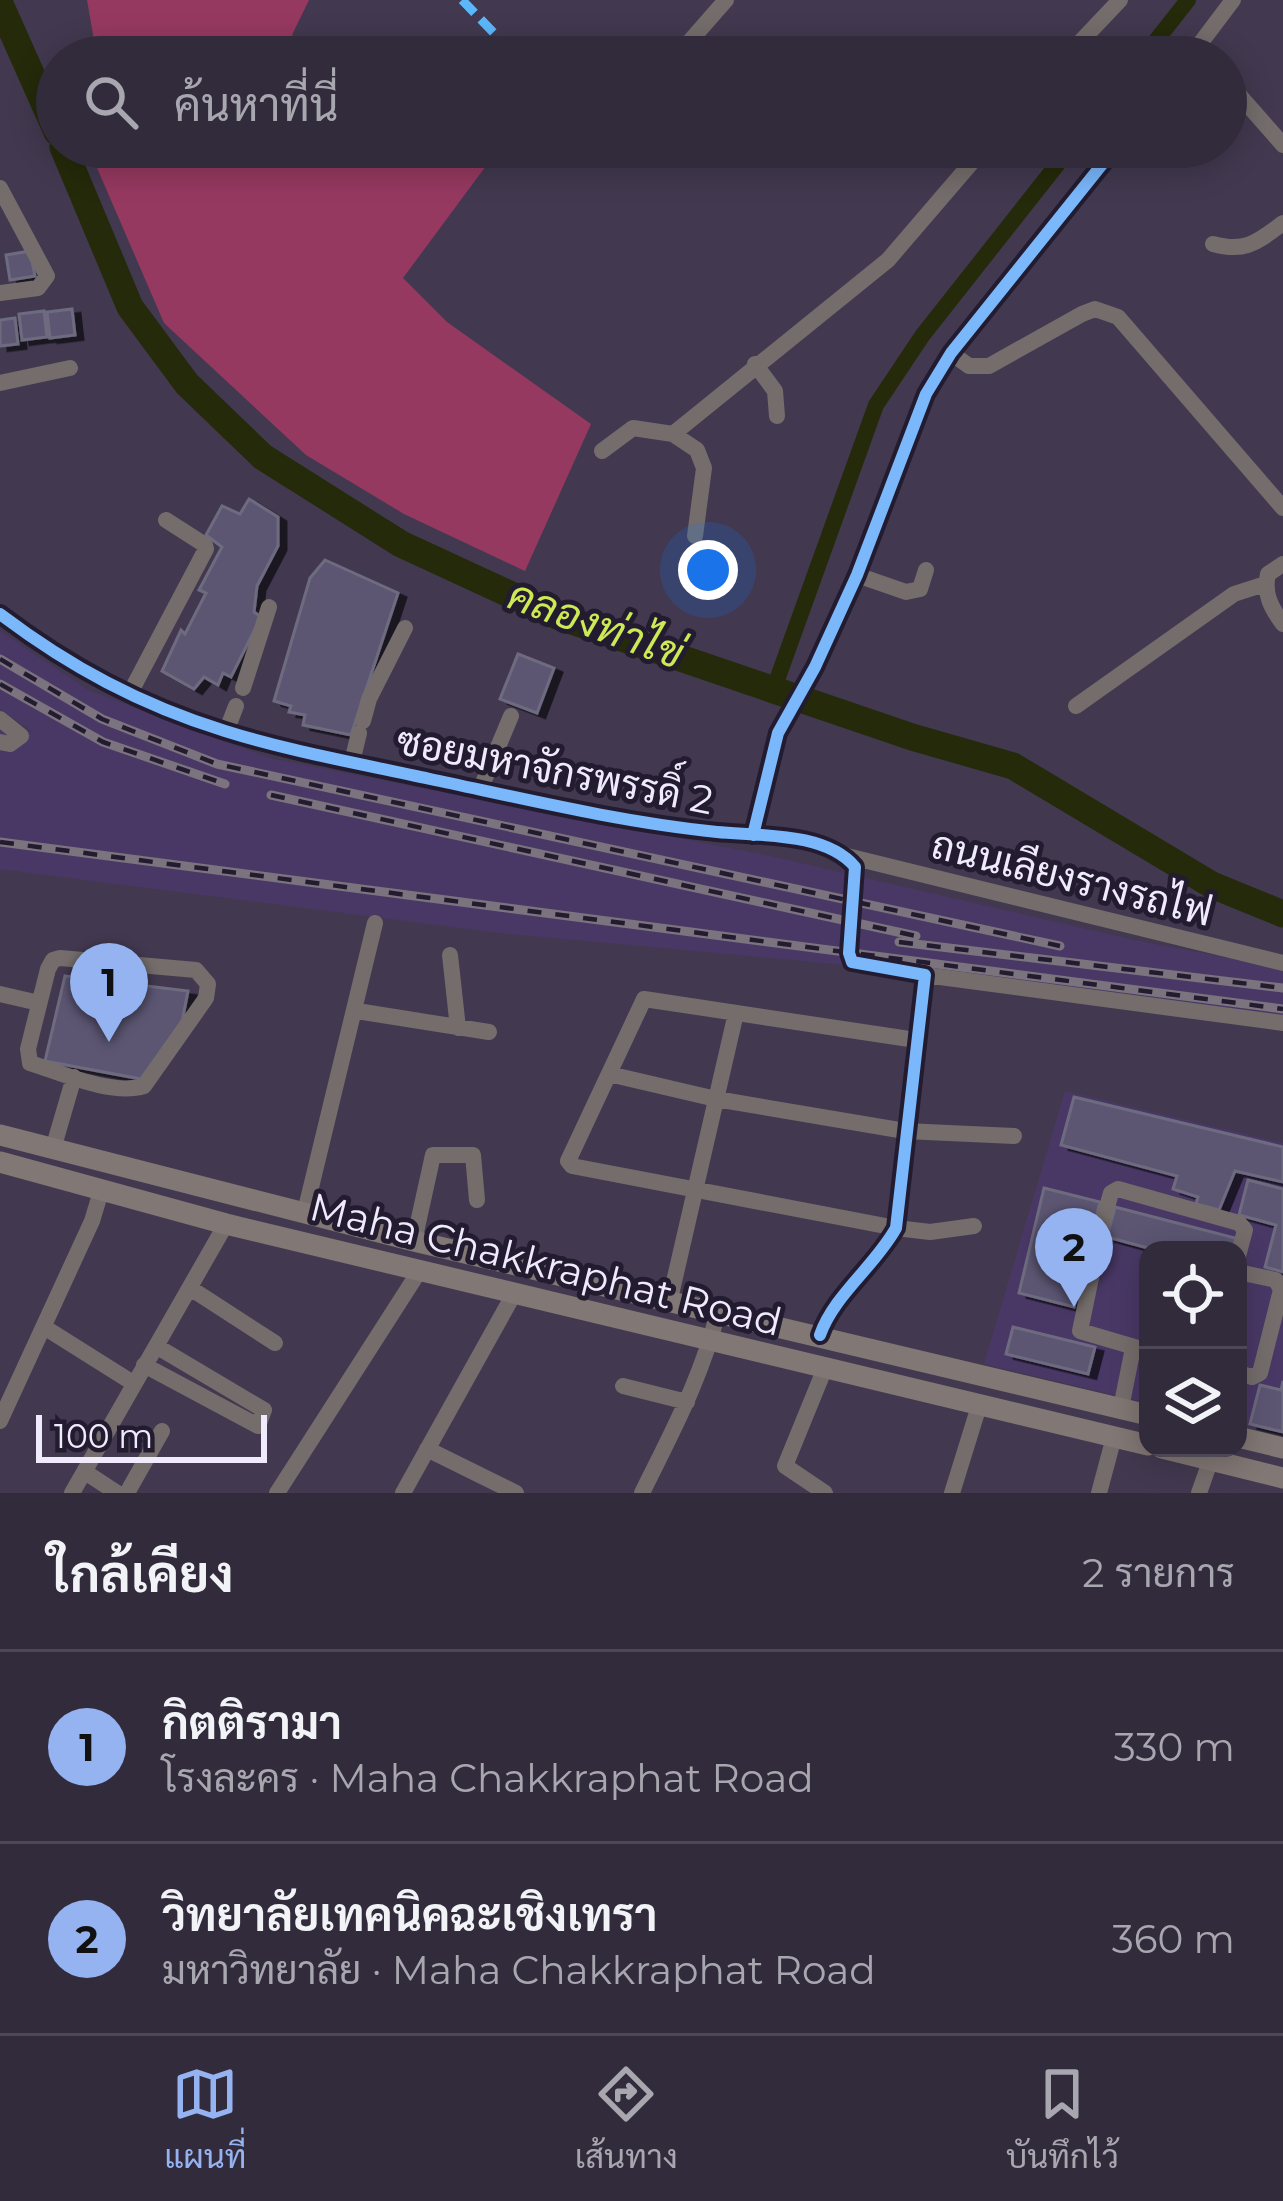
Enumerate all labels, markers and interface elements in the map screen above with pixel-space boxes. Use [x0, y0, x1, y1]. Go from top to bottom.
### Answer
search box [36, 36, 1247, 168]
icon: search [78, 69, 144, 135]
text: ค้นหาที่นี่ [174, 77, 338, 132]
your location [678, 540, 738, 600]
water label: คลองท่าไข่ [501, 567, 693, 680]
street label: ซอยมหาจักรพรรดิ์ 2 [393, 707, 719, 824]
street label: ถนนเลียงรางรถไฟ [927, 819, 1217, 936]
pin: 1 [70, 943, 148, 1042]
street label: Maha Chakkraphat Road [305, 1182, 787, 1346]
pin: 2 [1035, 1208, 1113, 1307]
map controls [1139, 1241, 1247, 1457]
button: locate [1139, 1241, 1247, 1349]
button: layers [1139, 1349, 1247, 1457]
scale bar [36, 1409, 267, 1462]
text: 100 m [54, 1416, 153, 1456]
text: ใกล้เคียง [48, 1543, 234, 1605]
text: 2 รายการ [1082, 1549, 1235, 1597]
text: กิตติรามา [162, 1695, 342, 1750]
text: 1 [79, 1723, 95, 1771]
text: 330 m [1114, 1723, 1235, 1771]
text: โรงละคร · Maha Chakkraphat Road [162, 1754, 814, 1802]
text: วิทยาลัยเทคนิคฉะเชิงเทรา [162, 1887, 658, 1942]
text: 2 [75, 1915, 99, 1963]
text: 360 m [1112, 1915, 1235, 1963]
text: มหาวิทยาลัย · Maha Chakkraphat Road [162, 1946, 876, 1994]
tab: แผนที่ [164, 2061, 246, 2176]
tab: เส้นทาง [575, 2061, 678, 2176]
tab: บันทึกไว้ [1006, 2061, 1119, 2176]

